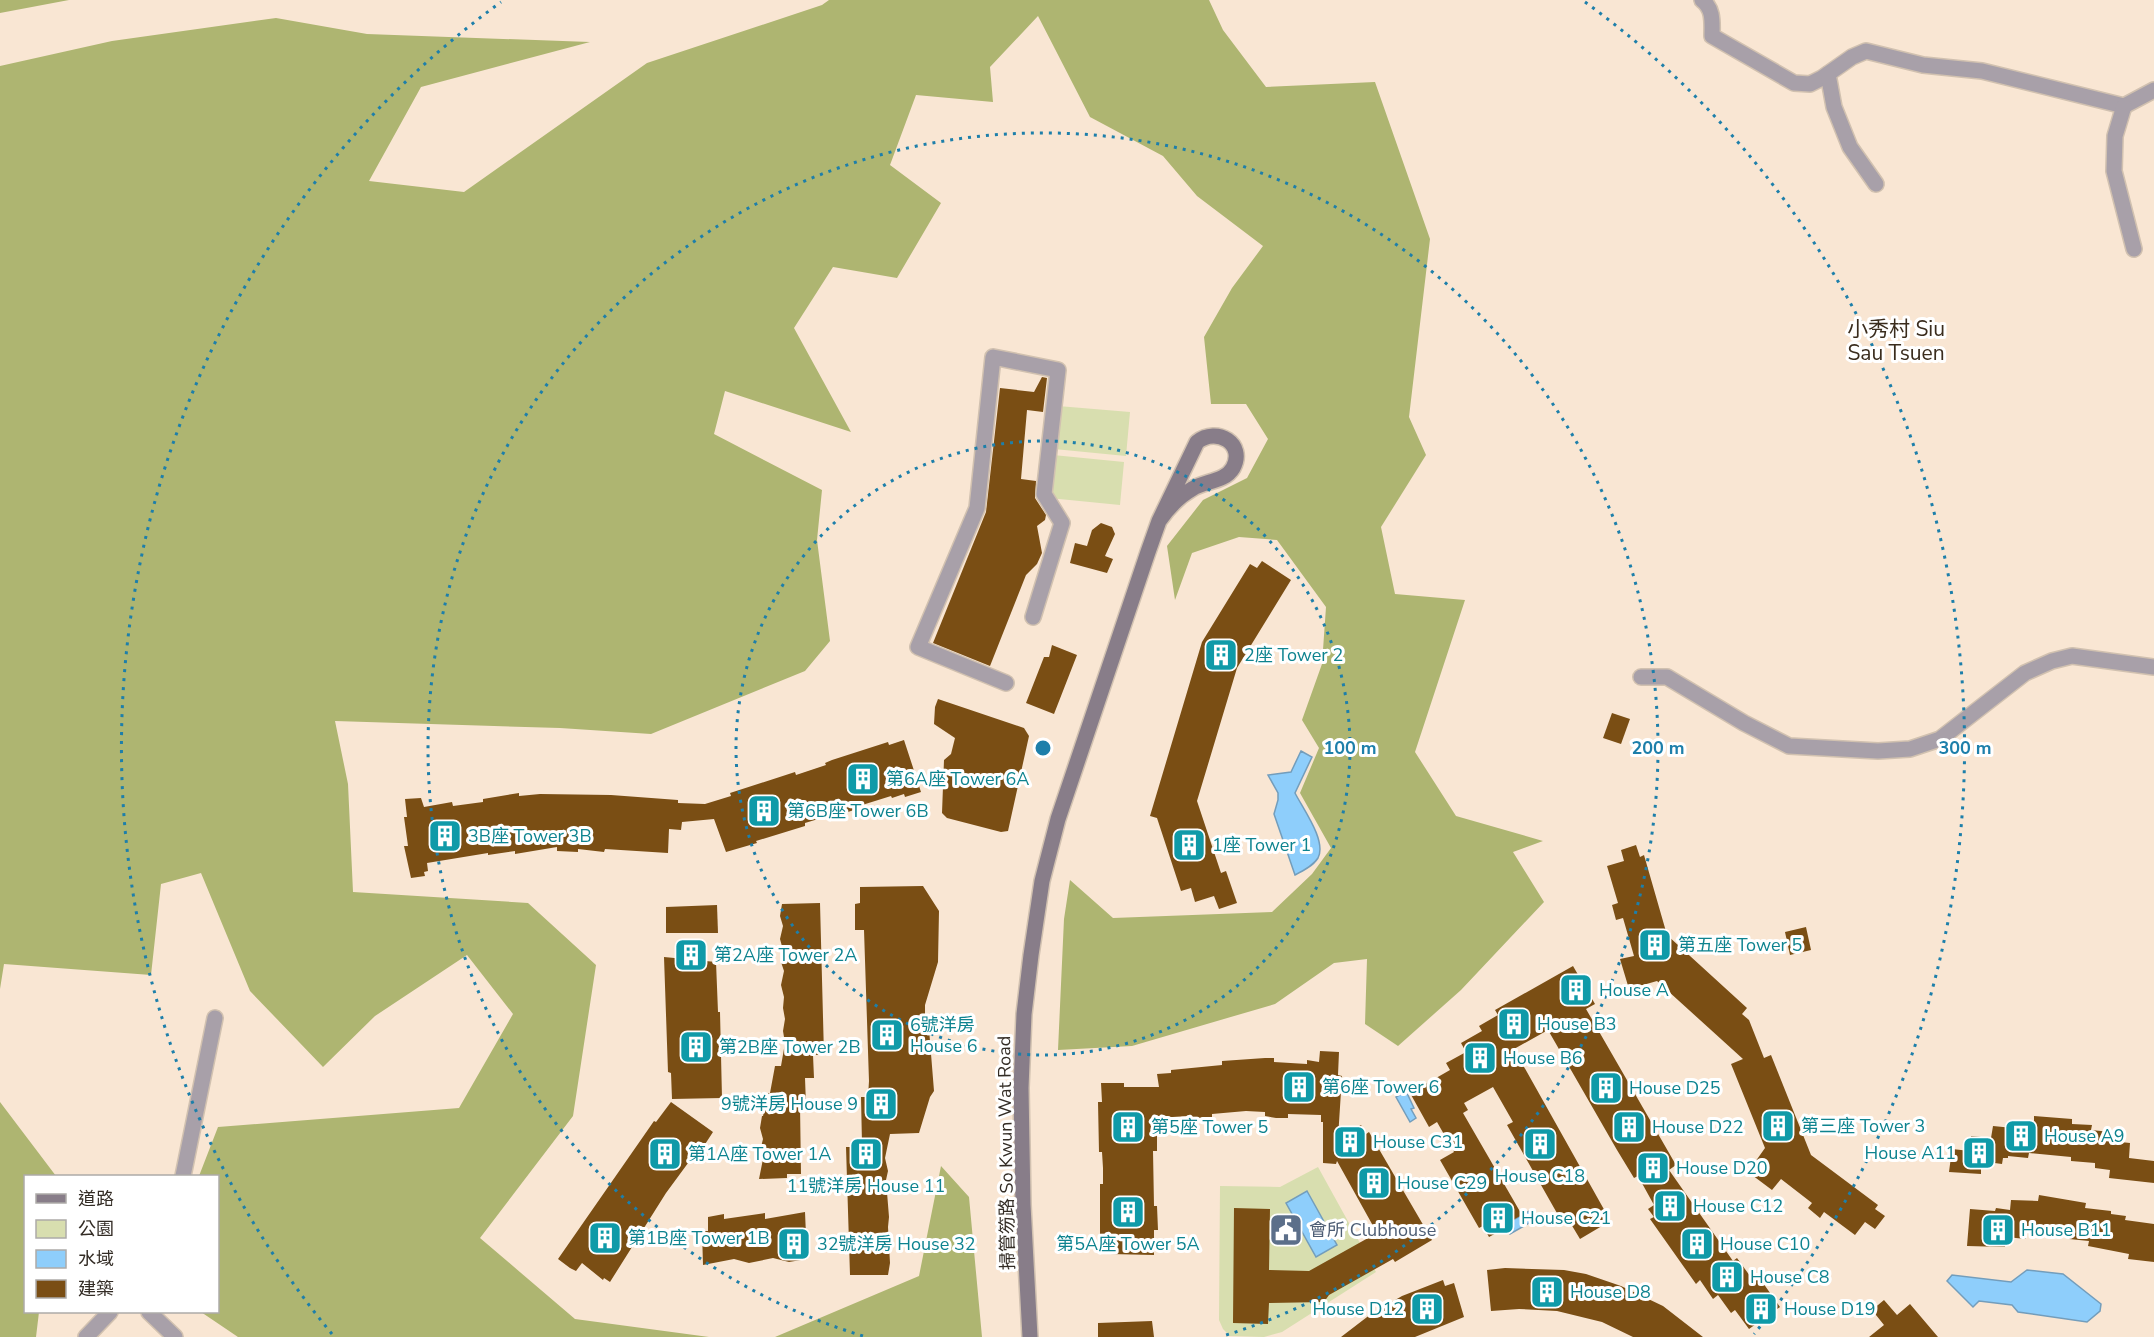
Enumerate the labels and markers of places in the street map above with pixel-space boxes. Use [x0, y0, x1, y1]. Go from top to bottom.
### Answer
building icon: 2座 Tower 2 [1203, 637, 1239, 673]
place label: 2座 Tower 2 [1244, 643, 1343, 667]
centre of rings [1033, 738, 1053, 758]
building icon: 第6A座 Tower 6A [845, 761, 881, 797]
place label: 第6A座 Tower 6A [886, 767, 1029, 791]
building icon: 第6B座 Tower 6B [746, 793, 782, 829]
place label: 第6B座 Tower 6B [787, 799, 929, 823]
building icon: 3B座 Tower 3B [427, 818, 463, 854]
place label: 3B座 Tower 3B [468, 824, 592, 848]
building icon: 1座 Tower 1 [1171, 827, 1207, 863]
place label: 1座 Tower 1 [1212, 833, 1311, 857]
building icon: 第五座 Tower 5 [1637, 927, 1673, 963]
place label: 第五座 Tower 5 [1678, 933, 1802, 957]
building icon: 第2A座 Tower 2A [673, 937, 709, 973]
place label: 第2A座 Tower 2A [714, 943, 857, 967]
building icon: House A [1558, 972, 1594, 1008]
place label: House A [1599, 978, 1669, 1002]
building icon: House B3 [1496, 1006, 1532, 1042]
place label: House B3 [1537, 1012, 1617, 1036]
place label: 6號洋房 House 6 [910, 1013, 977, 1058]
building icon: 6號洋房 House 6 [869, 1017, 905, 1053]
building icon: 第2B座 Tower 2B [678, 1029, 714, 1065]
place label: 第2B座 Tower 2B [719, 1035, 861, 1059]
building icon: House B6 [1462, 1040, 1498, 1076]
place label: House B6 [1503, 1046, 1583, 1070]
building icon: 第6座 Tower 6 [1281, 1069, 1317, 1105]
building icon: House D25 [1588, 1070, 1624, 1106]
place label: 第6座 Tower 6 [1322, 1075, 1439, 1099]
place label: House D25 [1629, 1076, 1721, 1100]
building icon: 9號洋房 House 9 [863, 1086, 899, 1122]
place label: 9號洋房 House 9 [721, 1092, 858, 1116]
building icon: 第三座 Tower 3 [1760, 1108, 1796, 1144]
building icon: 第5座 Tower 5 [1110, 1109, 1146, 1145]
building icon: House D22 [1611, 1109, 1647, 1145]
place label: 第三座 Tower 3 [1801, 1114, 1925, 1138]
place label: 第5座 Tower 5 [1151, 1115, 1268, 1139]
place label: House D22 [1652, 1115, 1744, 1139]
building icon: House A9 [2003, 1118, 2039, 1154]
building icon: House C31 [1332, 1124, 1368, 1160]
place label: House A9 [2044, 1124, 2125, 1148]
building icon: House C18 [1522, 1126, 1558, 1162]
place label: House C31 [1373, 1130, 1463, 1154]
building icon: House A11 [1961, 1135, 1997, 1171]
building icon: 第1A座 Tower 1A [647, 1136, 683, 1172]
building icon: 11號洋房 House 11 [848, 1136, 884, 1172]
place label: House A11 [1865, 1141, 1956, 1165]
place label: 第1A座 Tower 1A [688, 1142, 831, 1166]
building icon: House D20 [1635, 1150, 1671, 1186]
place label: House D20 [1676, 1156, 1768, 1180]
place label: House C18 [1495, 1164, 1585, 1188]
building icon: House C29 [1356, 1165, 1392, 1201]
place label: House C29 [1397, 1171, 1487, 1195]
place label: 11號洋房 House 11 [787, 1174, 945, 1198]
building icon: House C12 [1652, 1188, 1688, 1224]
building icon: 第5A座 Tower 5A [1110, 1194, 1146, 1230]
place label: House C12 [1693, 1194, 1783, 1218]
building icon: House C21 [1480, 1200, 1516, 1236]
place label: House C21 [1521, 1206, 1611, 1230]
public building icon: 會所 Clubhouse [1268, 1212, 1304, 1248]
building icon: House B11 [1980, 1212, 2016, 1248]
place label: 會所 Clubhouse [1309, 1218, 1436, 1242]
place label: House B11 [2021, 1218, 2111, 1242]
building icon: 第1B座 Tower 1B [587, 1220, 623, 1256]
place label: 第1B座 Tower 1B [628, 1226, 770, 1250]
building icon: 32號洋房 House 32 [776, 1226, 812, 1262]
building icon: House C10 [1679, 1226, 1715, 1262]
place label: 32號洋房 House 32 [817, 1232, 976, 1256]
place label: 第5A座 Tower 5A [1056, 1232, 1200, 1256]
place label: House C10 [1720, 1232, 1810, 1256]
building icon: House C8 [1709, 1259, 1745, 1295]
place label: House C8 [1750, 1265, 1830, 1289]
building icon: House D8 [1529, 1274, 1565, 1310]
place label: House D8 [1570, 1280, 1651, 1304]
building icon: House D12 [1409, 1291, 1445, 1327]
building icon: House D19 [1743, 1291, 1779, 1327]
place label: House D12 [1312, 1297, 1404, 1321]
place label: House D19 [1784, 1297, 1876, 1321]

